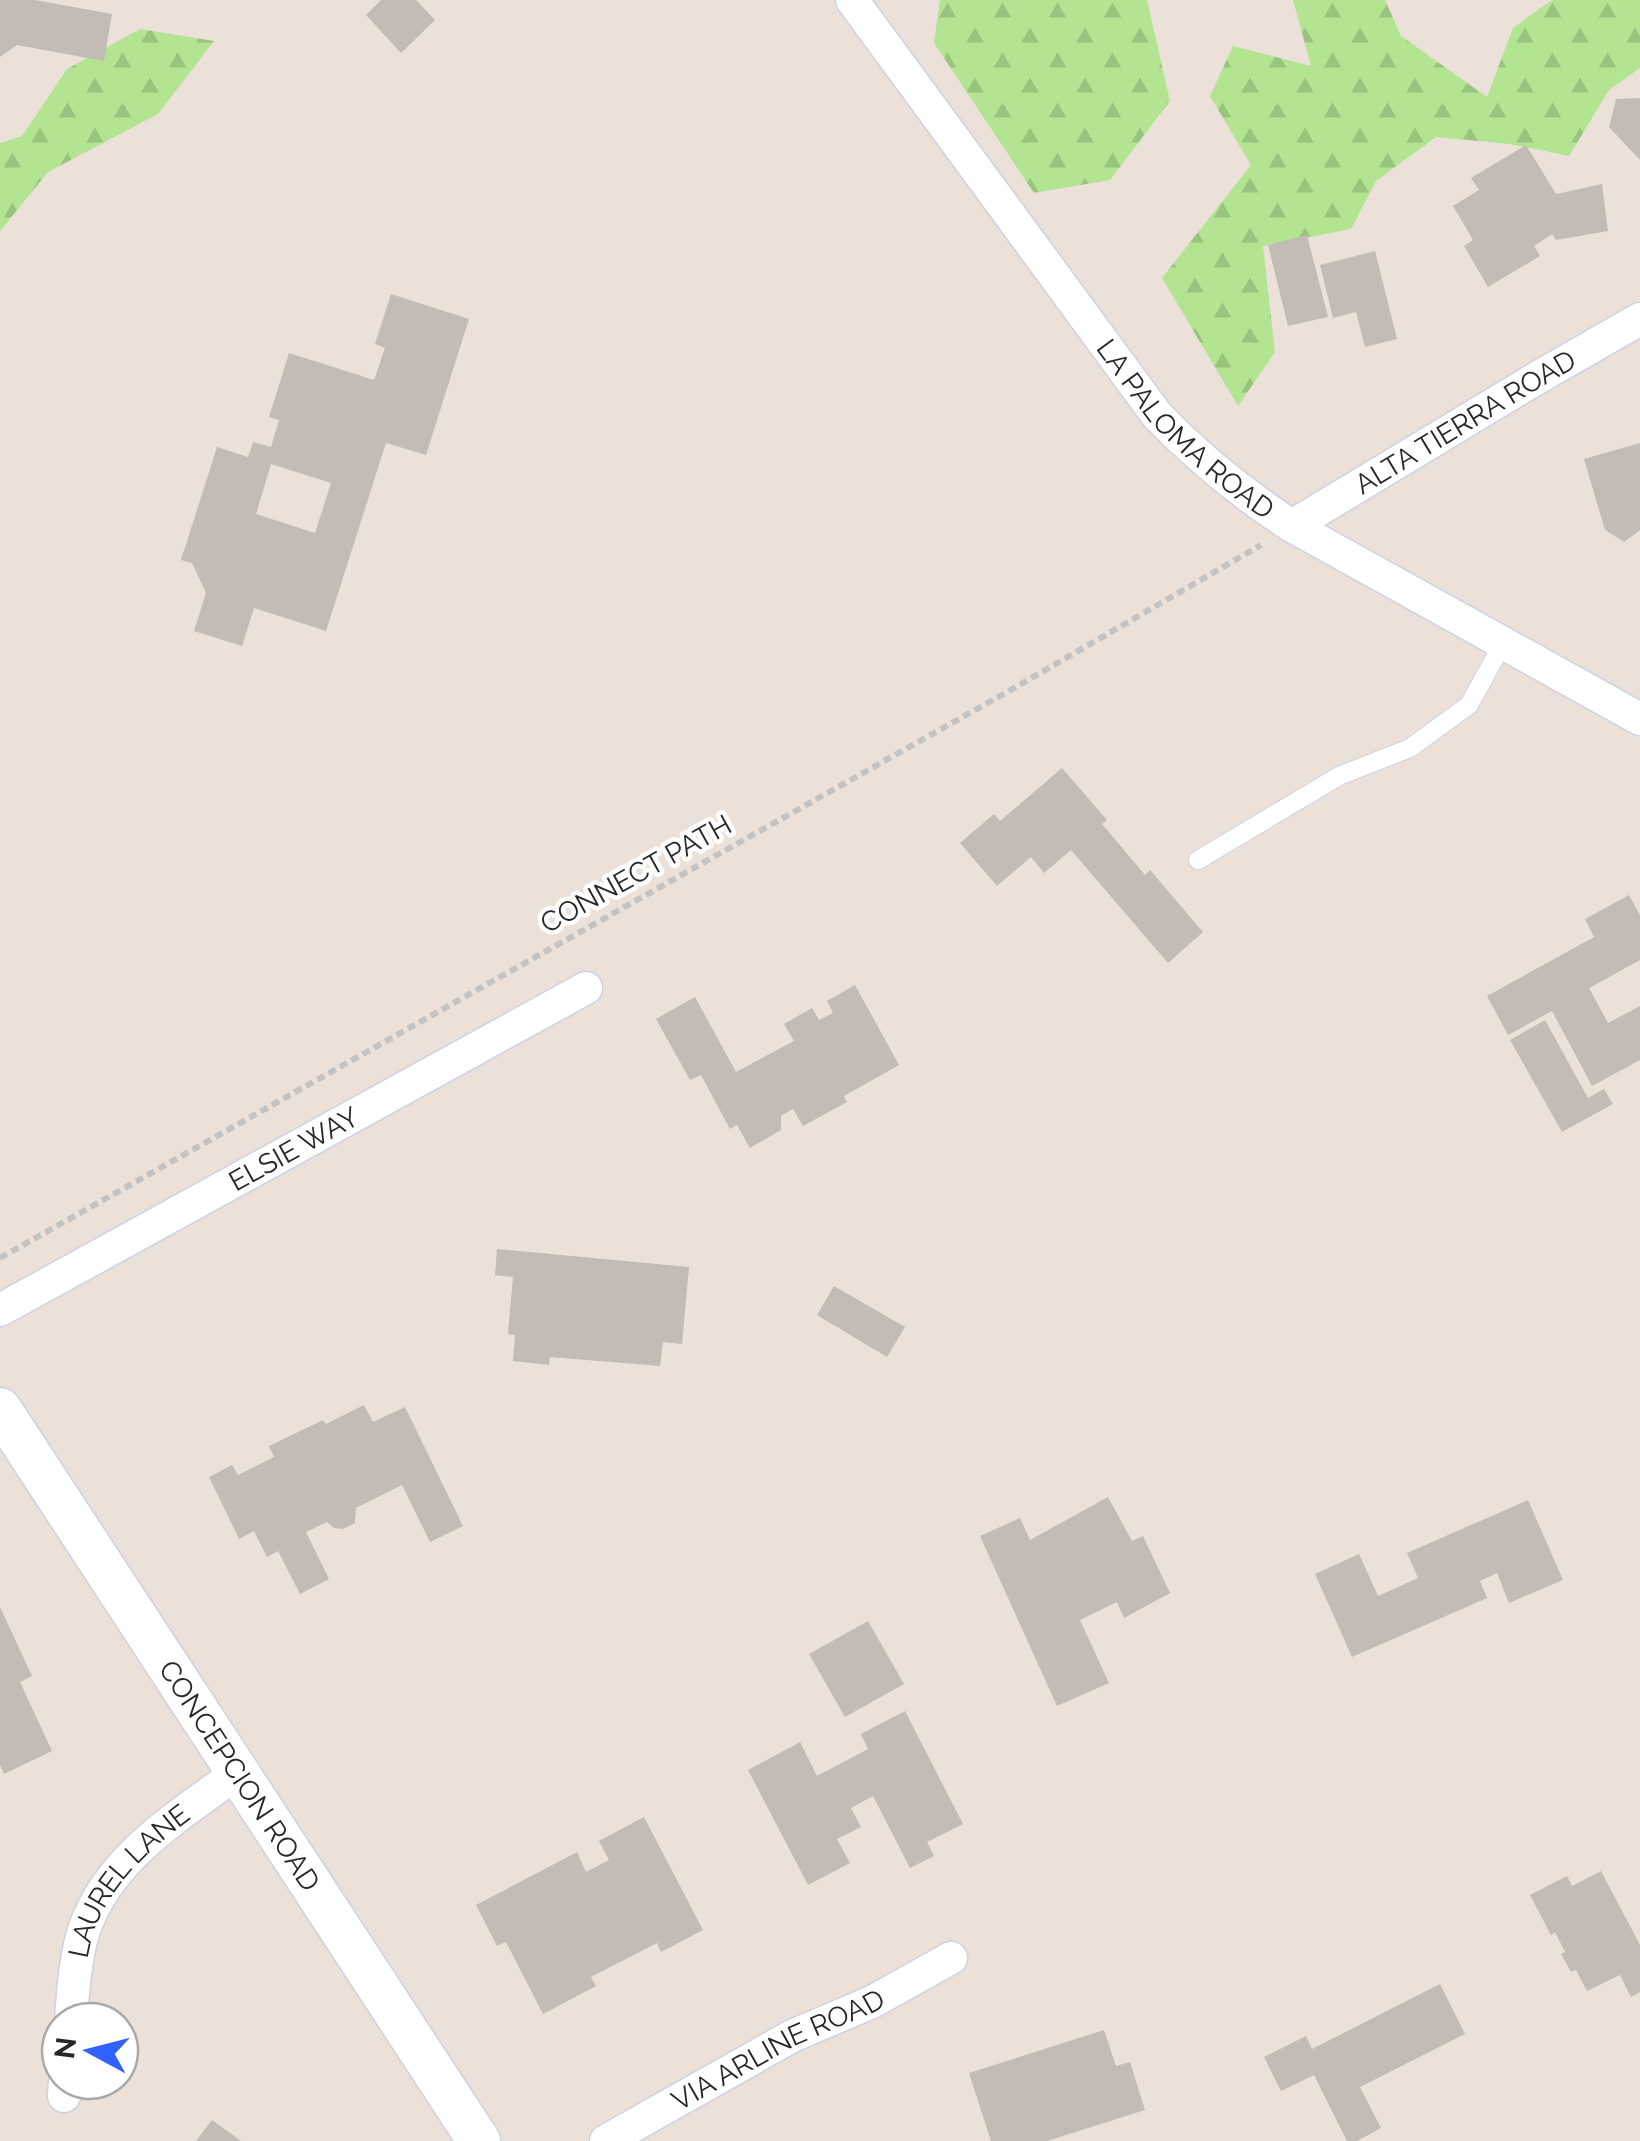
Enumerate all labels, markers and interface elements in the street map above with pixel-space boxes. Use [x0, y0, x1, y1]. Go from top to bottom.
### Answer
street label: LA PALOMA ROAD [1090, 333, 1281, 526]
street label: ALTA TIERRA ROAD [1348, 343, 1581, 501]
street label: CONNECT PATH [535, 808, 737, 940]
street label: ELSIE WAY [223, 1100, 364, 1198]
street label: CONCEPCION ROAD [152, 1654, 327, 1897]
street label: LAUREL LANE [61, 1797, 196, 1960]
street label: VIA ARLINE ROAD [666, 1982, 890, 2117]
north arrow [40, 2001, 140, 2101]
text: N [48, 2035, 83, 2061]

